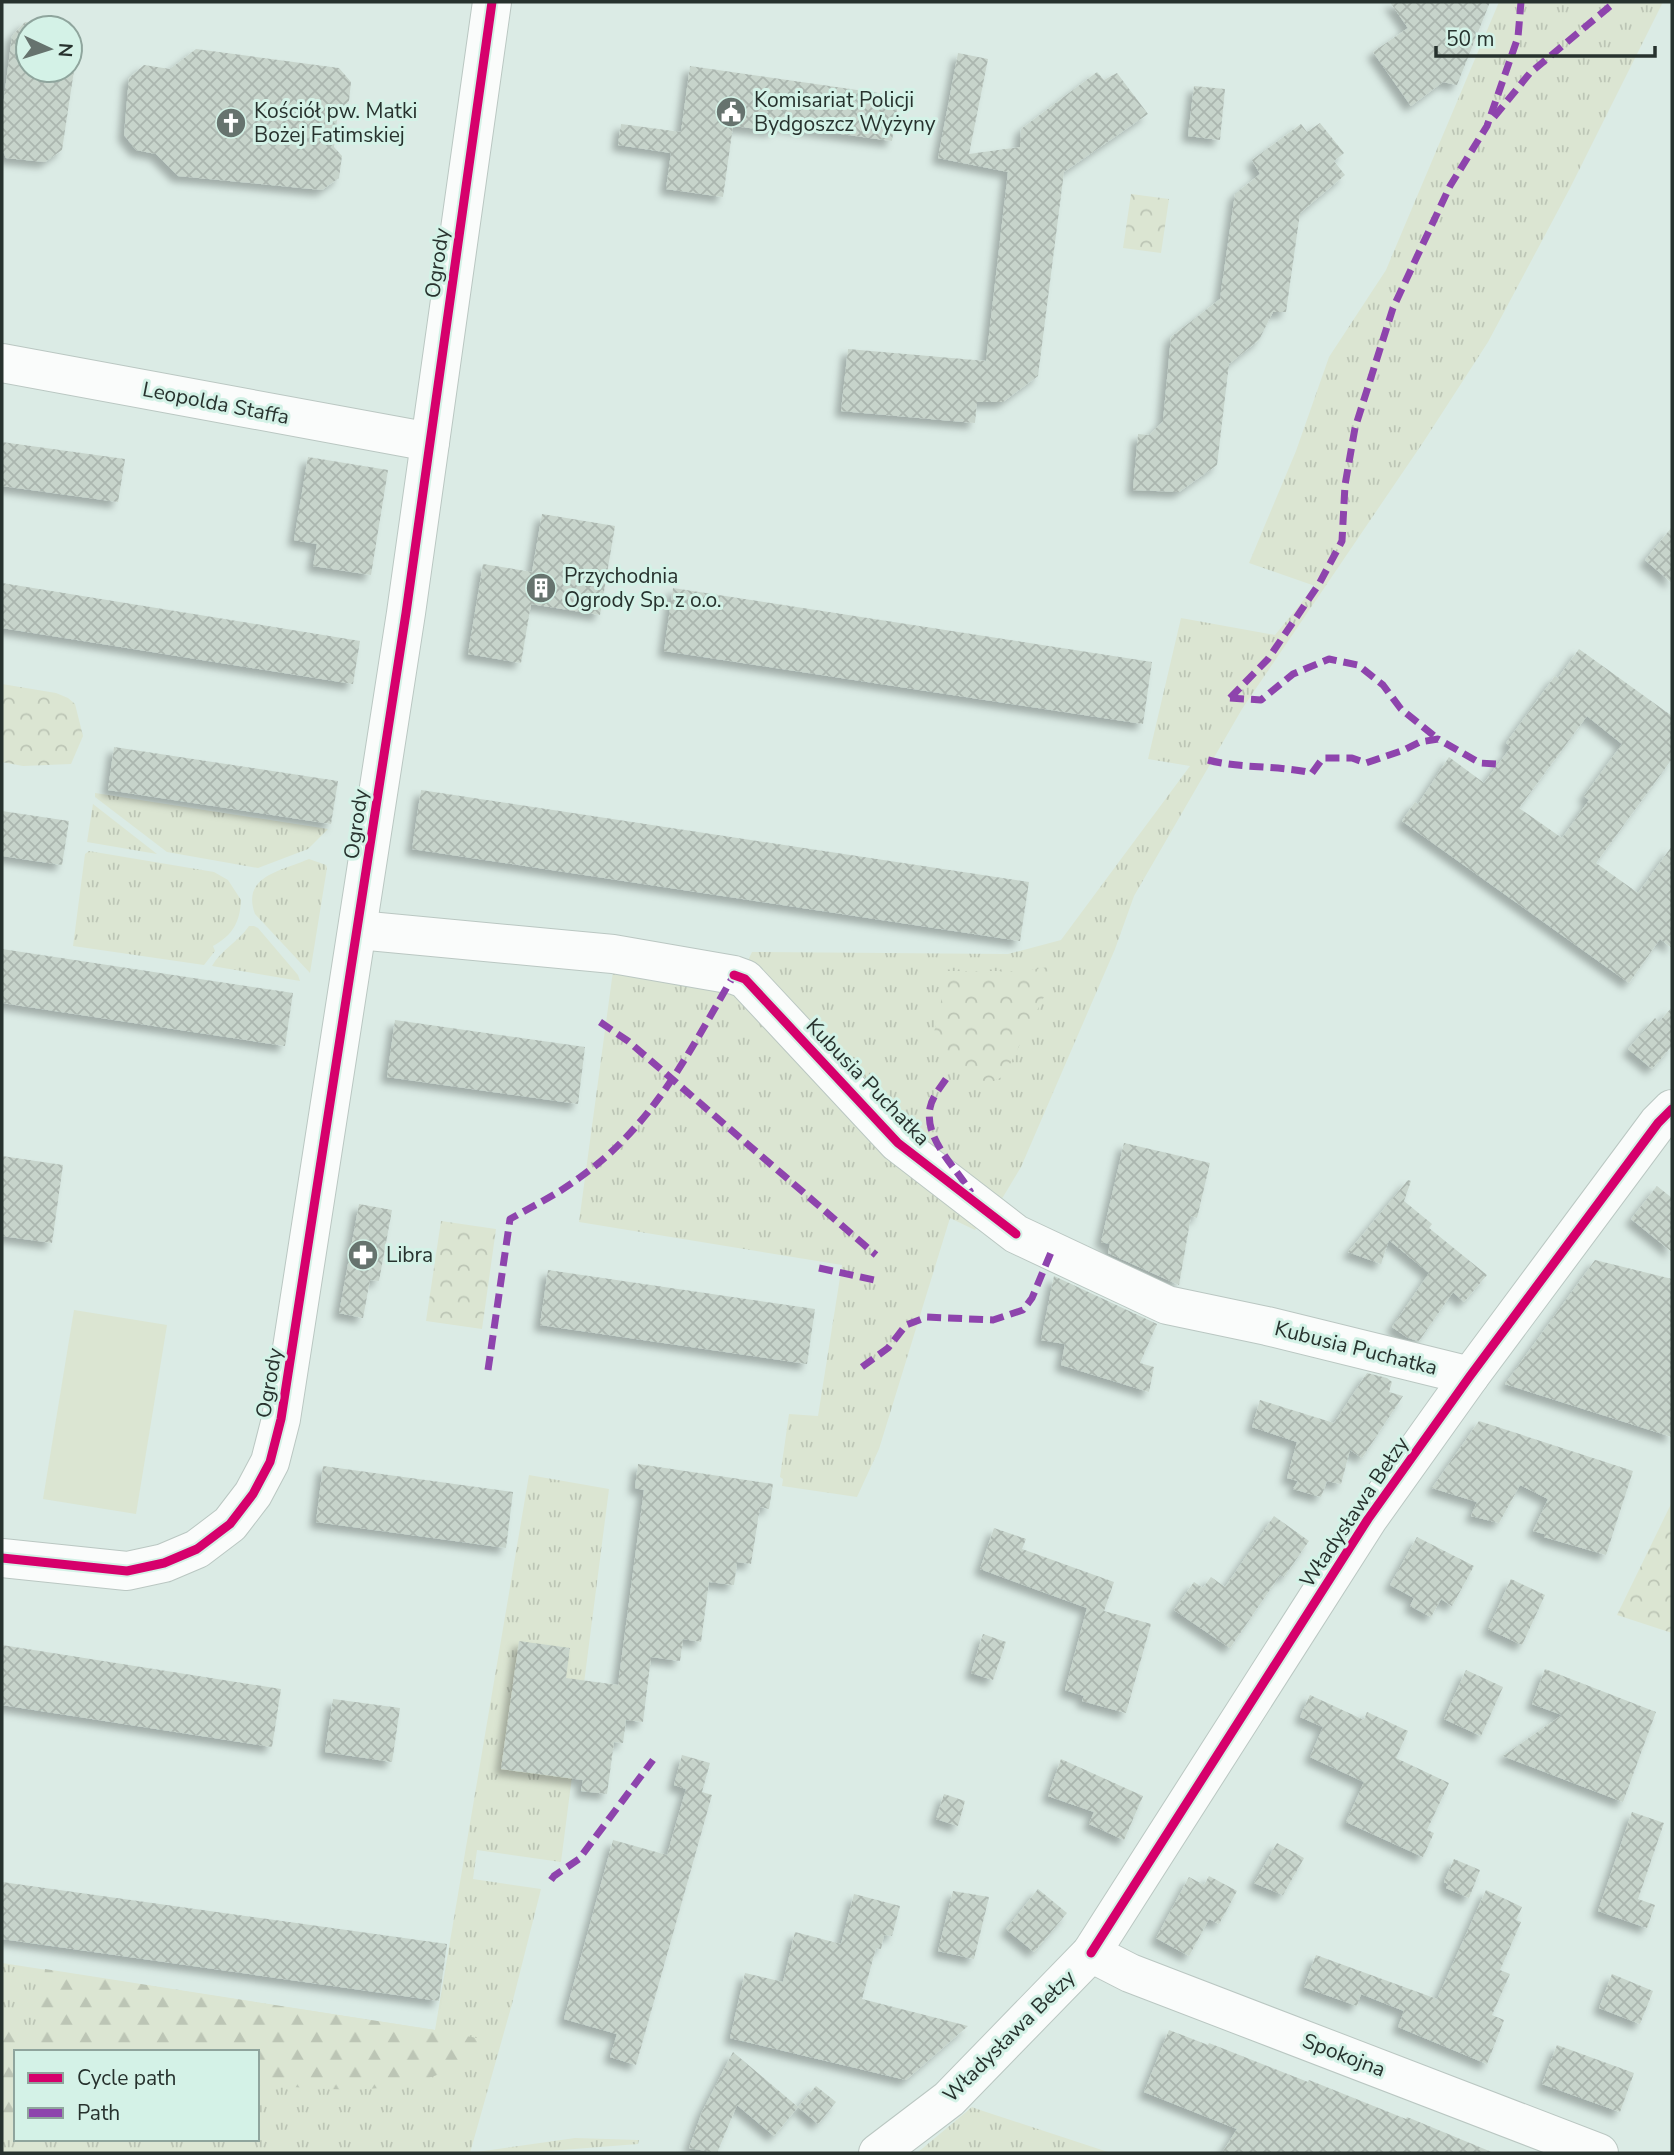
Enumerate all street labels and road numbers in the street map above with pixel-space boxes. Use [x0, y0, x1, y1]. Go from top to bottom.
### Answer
street label: Ogrody [418, 226, 456, 300]
street label: Leopolda Staffa [140, 375, 292, 431]
street label: Ogrody [337, 787, 375, 861]
street label: Kubusia Puchatka [800, 1012, 936, 1152]
street label: Kubusia Puchatka [1272, 1314, 1440, 1382]
street label: Ogrody [249, 1346, 289, 1420]
street label: Władysława Bełzy [1293, 1431, 1415, 1593]
street label: Władysława Bełzy [937, 1964, 1081, 2108]
street label: Spokojna [1298, 2026, 1390, 2084]

